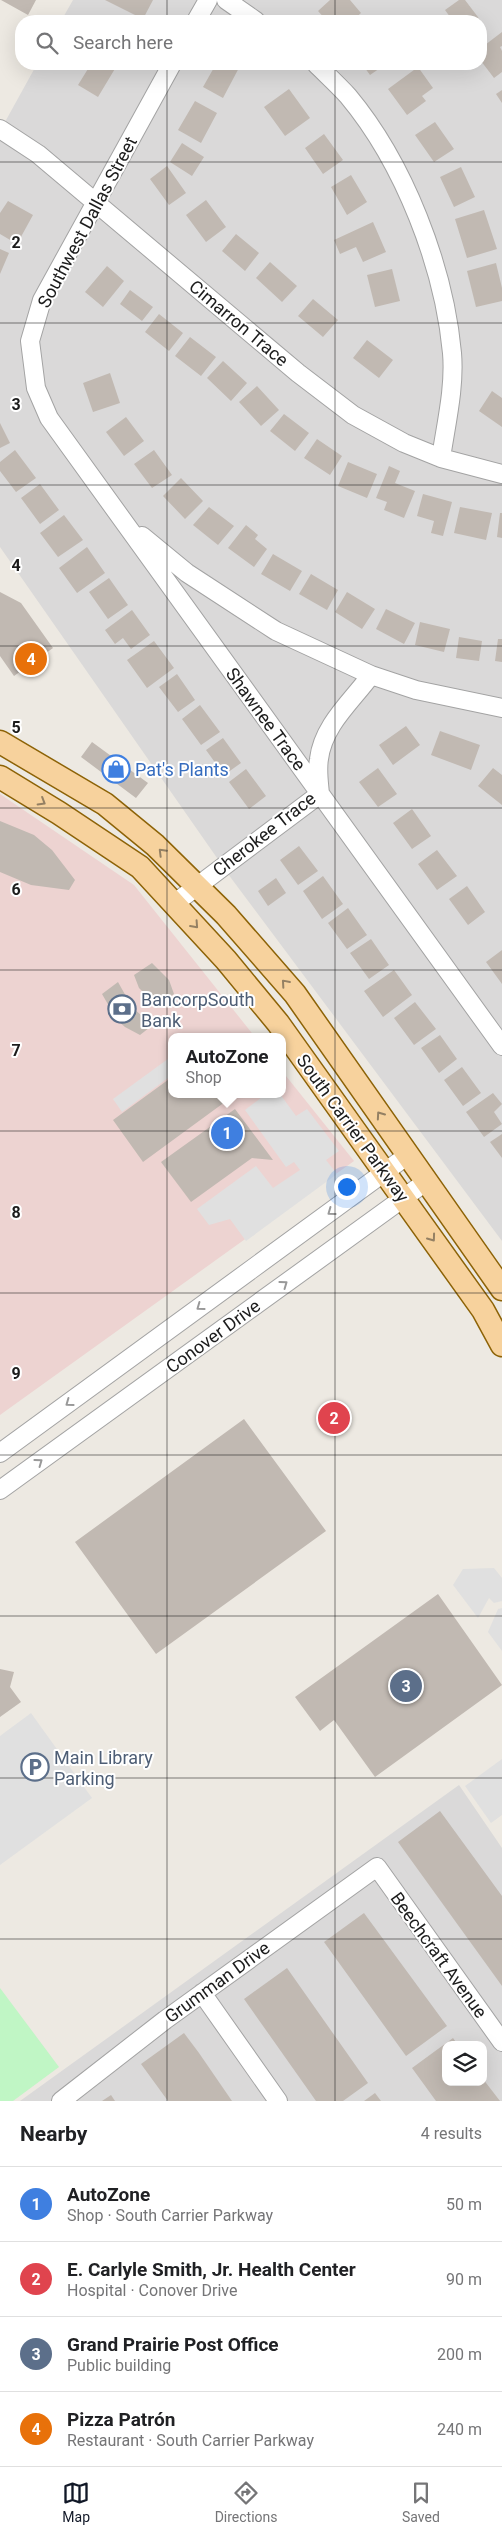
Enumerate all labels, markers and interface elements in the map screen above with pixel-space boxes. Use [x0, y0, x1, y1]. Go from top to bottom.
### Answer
search box [15, 15, 487, 70]
icon: search [33, 29, 61, 57]
text: Search here [73, 31, 173, 54]
street label: Southwest Dallas Street [33, 133, 141, 311]
text: 2 [11, 233, 21, 252]
street label: Cimarron Trace [185, 276, 293, 370]
text: 3 [11, 395, 21, 414]
text: 4 [11, 556, 21, 575]
pin: 4 [15, 640, 47, 678]
street label: Shawnee Trace [222, 664, 310, 774]
text: 5 [11, 718, 21, 737]
shop icon: Pat's Plants [101, 754, 131, 784]
place label: Pat's Plants [135, 759, 229, 780]
street label: Cherokee Trace [209, 788, 319, 880]
one-way arrow [36, 796, 45, 806]
one-way arrow [159, 849, 168, 858]
text: 6 [11, 880, 21, 899]
one-way arrow [189, 920, 198, 929]
one-way arrow [282, 979, 291, 988]
place label: BancorpSouth Bank [141, 989, 255, 1031]
bank icon: BancorpSouth Bank [107, 994, 137, 1024]
popup [168, 1033, 286, 1098]
text: 7 [11, 1041, 21, 1060]
text: AutoZone [185, 1045, 269, 1068]
street label: South Carrier Parkway [292, 1050, 414, 1206]
text: Shop [185, 1068, 222, 1087]
one-way arrow [377, 1111, 386, 1121]
pin: 1 [211, 1114, 243, 1152]
your location [334, 1174, 360, 1200]
text: 8 [11, 1203, 21, 1222]
one-way arrow [328, 1206, 337, 1214]
one-way arrow [426, 1232, 434, 1241]
one-way arrow [278, 1281, 288, 1290]
street label: Conover Drive [162, 1295, 264, 1377]
one-way arrow [196, 1301, 206, 1310]
text: 9 [11, 1364, 21, 1383]
one-way arrow [65, 1397, 75, 1406]
pin: 2 [318, 1399, 350, 1437]
one-way arrow [34, 1459, 43, 1468]
pin: 3 [390, 1667, 422, 1705]
place label: Main Library Parking [54, 1747, 153, 1789]
parking icon: Main Library Parking [20, 1752, 50, 1782]
street label: Beechcraft Avenue [386, 1888, 492, 2022]
street label: Grumman Drive [160, 1937, 274, 2027]
map controls [442, 2041, 487, 2086]
button: layers [442, 2041, 487, 2086]
text: Nearby [20, 2122, 87, 2146]
text: 4 results [421, 2124, 482, 2143]
text: AutoZone [67, 2183, 150, 2206]
text: 1 [31, 2195, 41, 2214]
text: 50 m [446, 2195, 482, 2214]
text: Shop · South Carrier Parkway [67, 2206, 273, 2225]
text: E. Carlyle Smith, Jr. Health Center [67, 2258, 356, 2281]
text: 2 [31, 2270, 41, 2289]
text: 90 m [446, 2270, 482, 2289]
text: Hospital · Conover Drive [67, 2281, 237, 2300]
text: Grand Prairie Post Office [67, 2333, 279, 2356]
text: 3 [31, 2345, 41, 2364]
text: 200 m [437, 2345, 482, 2364]
text: Public building [67, 2356, 171, 2375]
text: Pizza Patrón [67, 2408, 175, 2431]
text: 4 [31, 2420, 41, 2439]
text: 240 m [437, 2420, 482, 2439]
text: Restaurant · South Carrier Parkway [67, 2431, 314, 2450]
tab: Map [62, 2479, 90, 2525]
tab: Directions [215, 2479, 278, 2525]
tab: Saved [402, 2479, 440, 2525]

